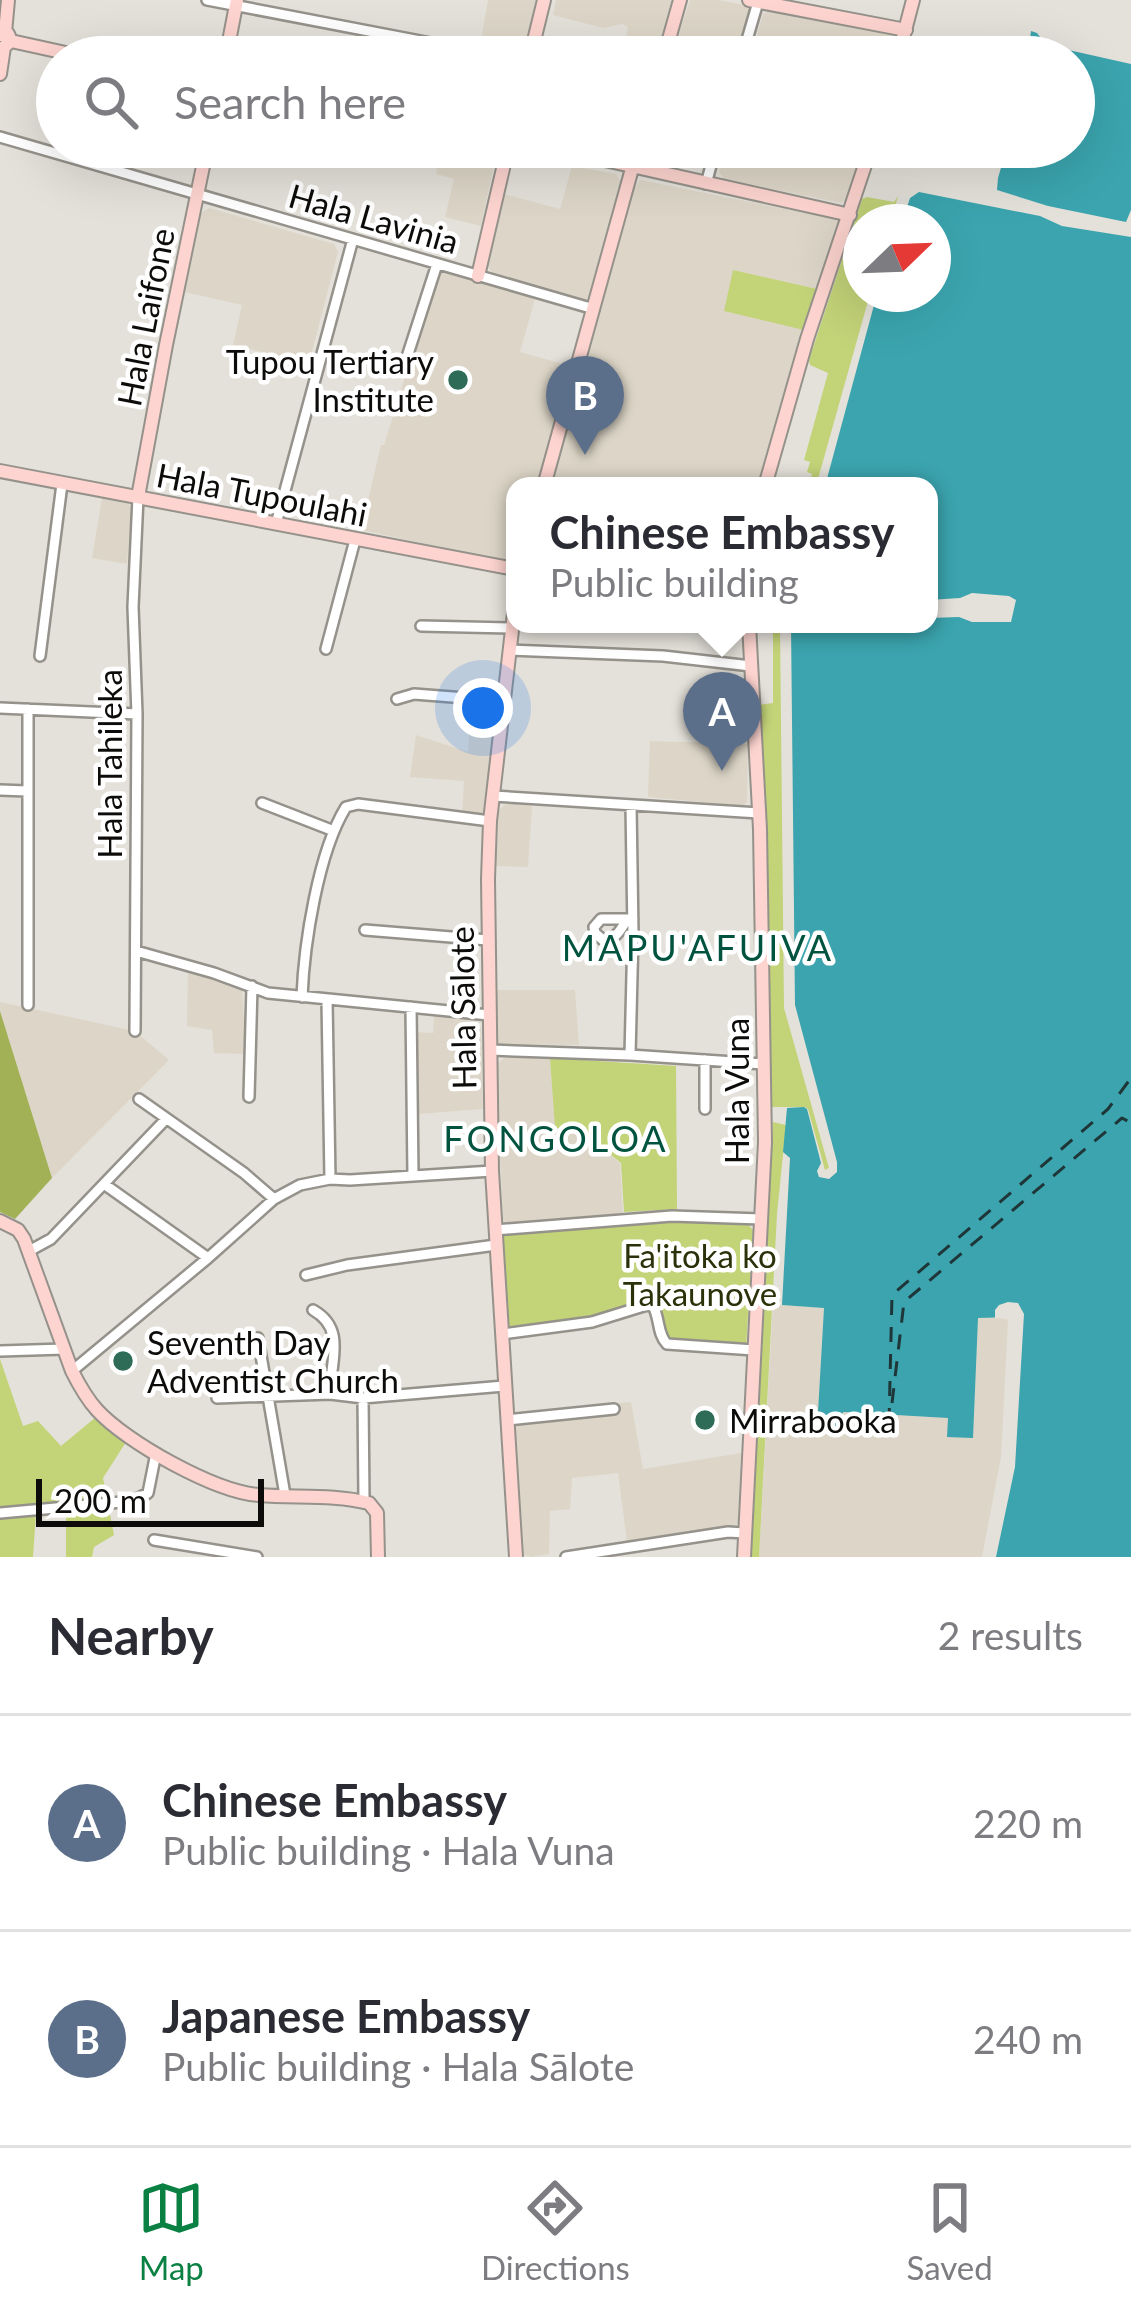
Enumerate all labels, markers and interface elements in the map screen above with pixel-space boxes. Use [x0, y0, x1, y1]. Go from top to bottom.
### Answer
search box [36, 36, 1095, 168]
icon: search [78, 69, 144, 135]
text: Search here [174, 75, 406, 129]
street label: Hala Lavinia [285, 175, 463, 261]
north arrow [843, 204, 951, 312]
street label: Hala Laifone [108, 225, 182, 409]
place label: Tupou Tertiary Institute [226, 341, 434, 419]
pin: B [546, 356, 624, 455]
marker: Tupou Tertiary Institute [445, 367, 471, 393]
street label: Hala Tupoulahi [153, 454, 371, 534]
popup [506, 477, 938, 633]
text: Chinese Embassy [549, 505, 895, 559]
text: Public building [549, 559, 799, 605]
street label: Hala Tahileka [89, 669, 129, 859]
pin: A [683, 672, 761, 771]
your location [453, 678, 513, 738]
district label: MAPU'AFUIVA [562, 925, 834, 969]
street label: Hala Sālote [441, 926, 483, 1090]
street label: Hala Vuna [716, 1018, 756, 1164]
district label: FONGOLOA [443, 1116, 669, 1160]
park label: Fa'itoka ko Takaunove [623, 1235, 777, 1313]
place label: Seventh Day Adventist Church [147, 1322, 399, 1400]
marker: Seventh Day Adventist Church [110, 1348, 136, 1374]
place label: Mirrabooka [729, 1400, 897, 1440]
marker: Mirrabooka [692, 1407, 718, 1433]
scale bar [36, 1473, 264, 1526]
text: 200 m [54, 1480, 147, 1520]
text: Nearby [48, 1605, 214, 1666]
text: 2 results [938, 1612, 1083, 1658]
text: Chinese Embassy [162, 1773, 507, 1827]
text: A [73, 1800, 101, 1846]
text: 220 m [973, 1800, 1083, 1846]
text: Public building · Hala Vuna [162, 1827, 615, 1873]
text: Japanese Embassy [162, 1989, 530, 2043]
text: B [74, 2016, 100, 2062]
text: 240 m [973, 2016, 1083, 2062]
text: Public building · Hala Sālote [162, 2043, 634, 2089]
tab: Map [138, 2175, 204, 2287]
tab: Directions [481, 2175, 630, 2287]
tab: Saved [906, 2175, 993, 2287]

